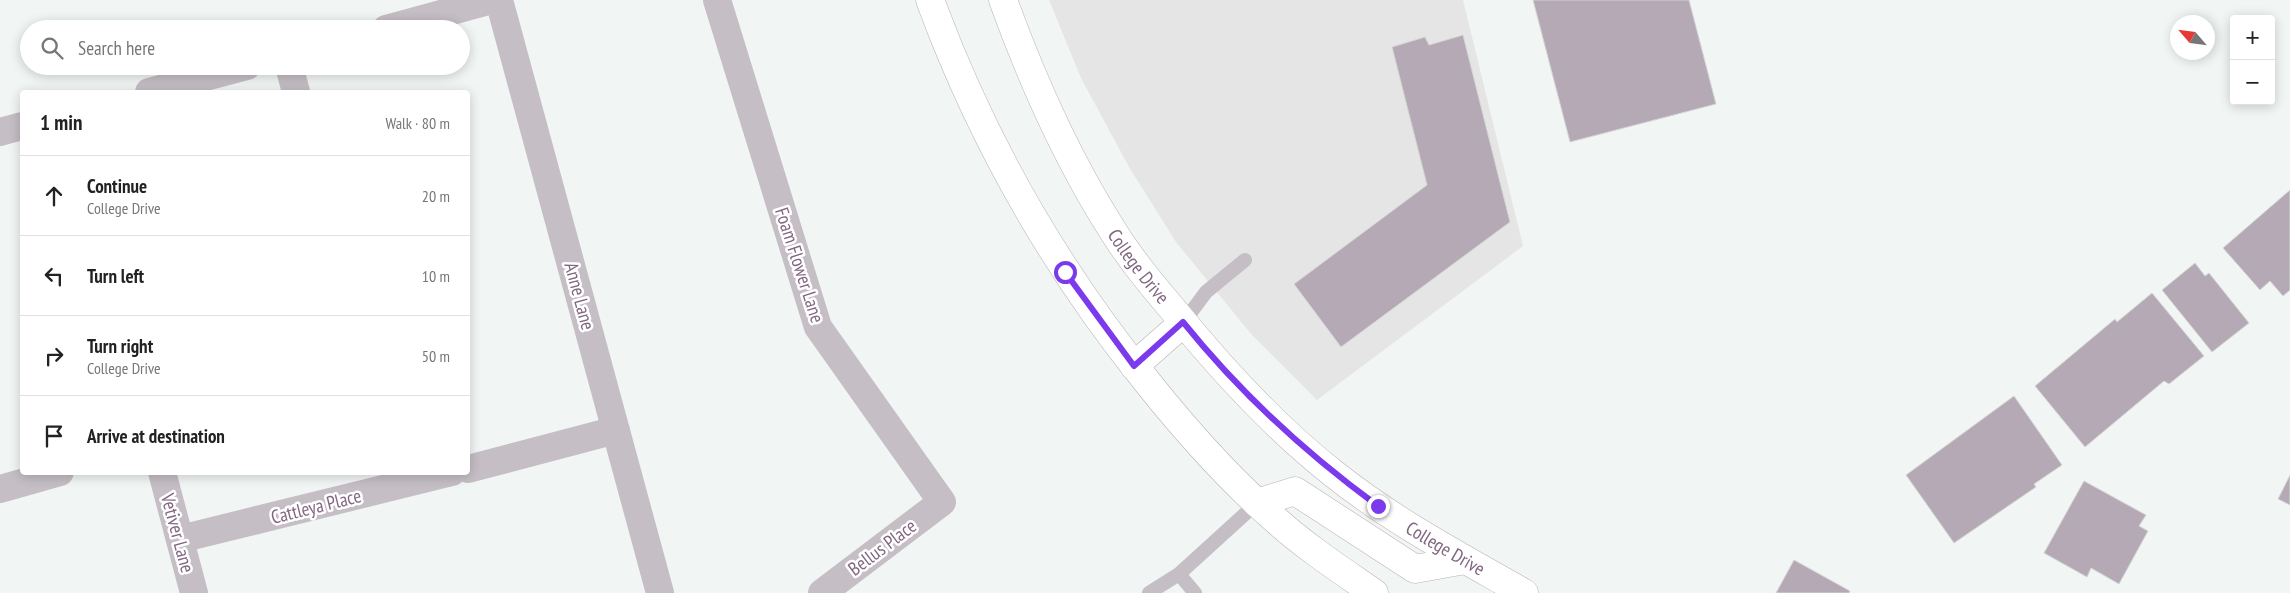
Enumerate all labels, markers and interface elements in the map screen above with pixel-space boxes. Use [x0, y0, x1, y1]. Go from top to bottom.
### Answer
north arrow [2170, 15, 2215, 60]
map controls [2230, 15, 2275, 105]
button: + [2230, 15, 2275, 60]
search box [20, 20, 470, 75]
icon: search [38, 34, 66, 62]
text: Search here [78, 36, 155, 60]
button: − [2230, 60, 2275, 105]
text: 1 min [40, 109, 82, 136]
text: Walk · 80 m [385, 113, 450, 133]
text: Continue [87, 174, 147, 198]
icon: ahead [40, 182, 68, 210]
text: 20 m [422, 186, 450, 206]
text: College Drive [87, 198, 161, 218]
street label: Foam Flower Lane [770, 204, 830, 326]
street label: College Drive [1103, 224, 1175, 309]
street label: Anne Lane [559, 260, 601, 333]
route start [1054, 261, 1077, 284]
icon: left [40, 262, 68, 290]
text: Turn left [87, 264, 144, 288]
text: 10 m [422, 266, 450, 286]
text: Turn right [87, 334, 153, 358]
icon: right [40, 342, 68, 370]
text: 50 m [422, 346, 450, 366]
text: College Drive [87, 358, 161, 378]
icon: arrive [40, 422, 68, 450]
text: Arrive at destination [87, 424, 225, 448]
street label: Cattleya Place [268, 483, 364, 529]
street label: Vetiver Lane [156, 490, 200, 575]
route end [1367, 495, 1390, 518]
street label: Bellus Place [843, 513, 921, 580]
street label: College Drive [1402, 516, 1490, 581]

